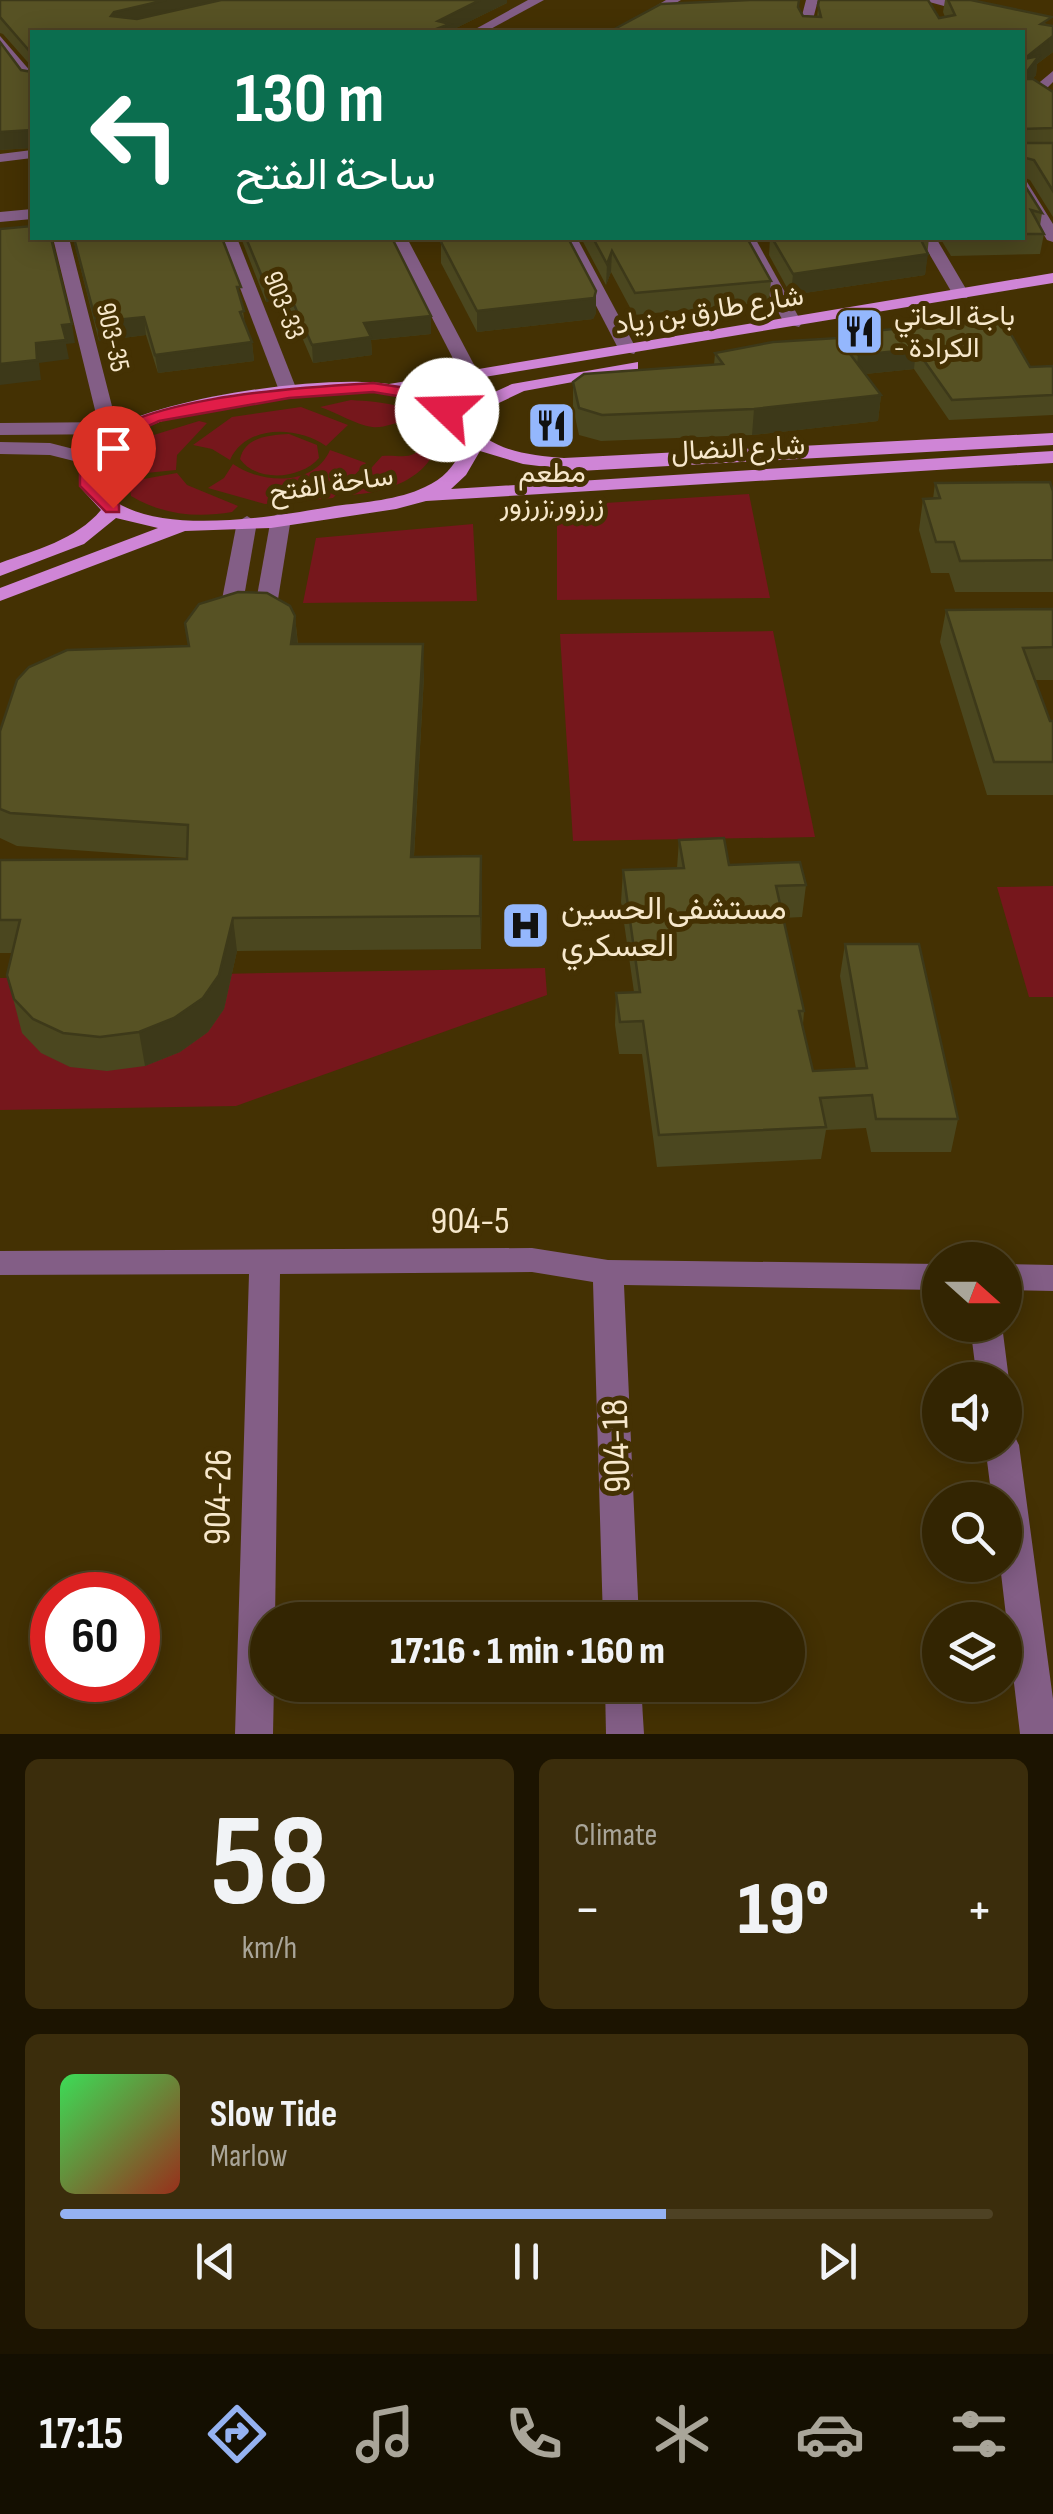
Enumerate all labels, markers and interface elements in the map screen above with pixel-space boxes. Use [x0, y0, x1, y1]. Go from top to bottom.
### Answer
text: 130 m [235, 58, 384, 142]
icon: left [70, 70, 200, 200]
text: ساحة الفتح [235, 148, 436, 203]
street label: 903-33 [256, 267, 312, 344]
street label: شارع طارق بن زياد [612, 279, 806, 343]
street label: 903-35 [89, 300, 136, 375]
place label: باجة الحاتي - الكرادة [894, 300, 1015, 365]
restaurant icon: باجة الحاتي - الكرادة [833, 305, 885, 357]
position arrow [395, 358, 499, 462]
restaurant icon: مطعم زرزور;زرزور [526, 399, 578, 451]
pin [71, 406, 156, 509]
icon: arrive [86, 421, 141, 476]
street label: شارع النضال [670, 429, 806, 469]
place label: مطعم زرزور;زرزور [499, 457, 604, 522]
street label: ساحة الفتح [267, 459, 396, 511]
place label: مستشفى الحسين العسكري [561, 890, 787, 971]
hospital icon: مستشفى الحسين العسكري [500, 900, 552, 952]
street label: 904-5 [431, 1199, 509, 1244]
north arrow [922, 1242, 1022, 1342]
map controls [922, 1242, 1022, 1702]
button: sound [922, 1362, 1022, 1462]
street label: 904-18 [592, 1398, 641, 1494]
street label: 904-26 [195, 1449, 242, 1545]
button: search [922, 1482, 1022, 1582]
speed limit sign: 60 [30, 1572, 160, 1702]
button: layers [922, 1602, 1022, 1702]
text: 17:16 · 1 min · 160 m [390, 1629, 665, 1674]
text: 58 [210, 1786, 329, 1942]
text: Climate [574, 1816, 657, 1855]
text: 19° [738, 1865, 829, 1956]
text: − [574, 1877, 601, 1944]
text: + [966, 1877, 993, 1944]
text: km/h [242, 1929, 297, 1968]
text: Slow Tide [210, 2092, 337, 2137]
text: Marlow [210, 2137, 288, 2176]
icon: previous [188, 2234, 243, 2289]
icon: pause [499, 2234, 554, 2289]
icon: next [810, 2234, 865, 2289]
icon: directions [202, 2399, 272, 2469]
icon: music [350, 2399, 420, 2469]
icon: phone [499, 2399, 569, 2469]
icon: climate [647, 2399, 717, 2469]
icon: car [795, 2399, 865, 2469]
icon: filters [944, 2399, 1014, 2469]
text: 17:15 [39, 2407, 123, 2462]

